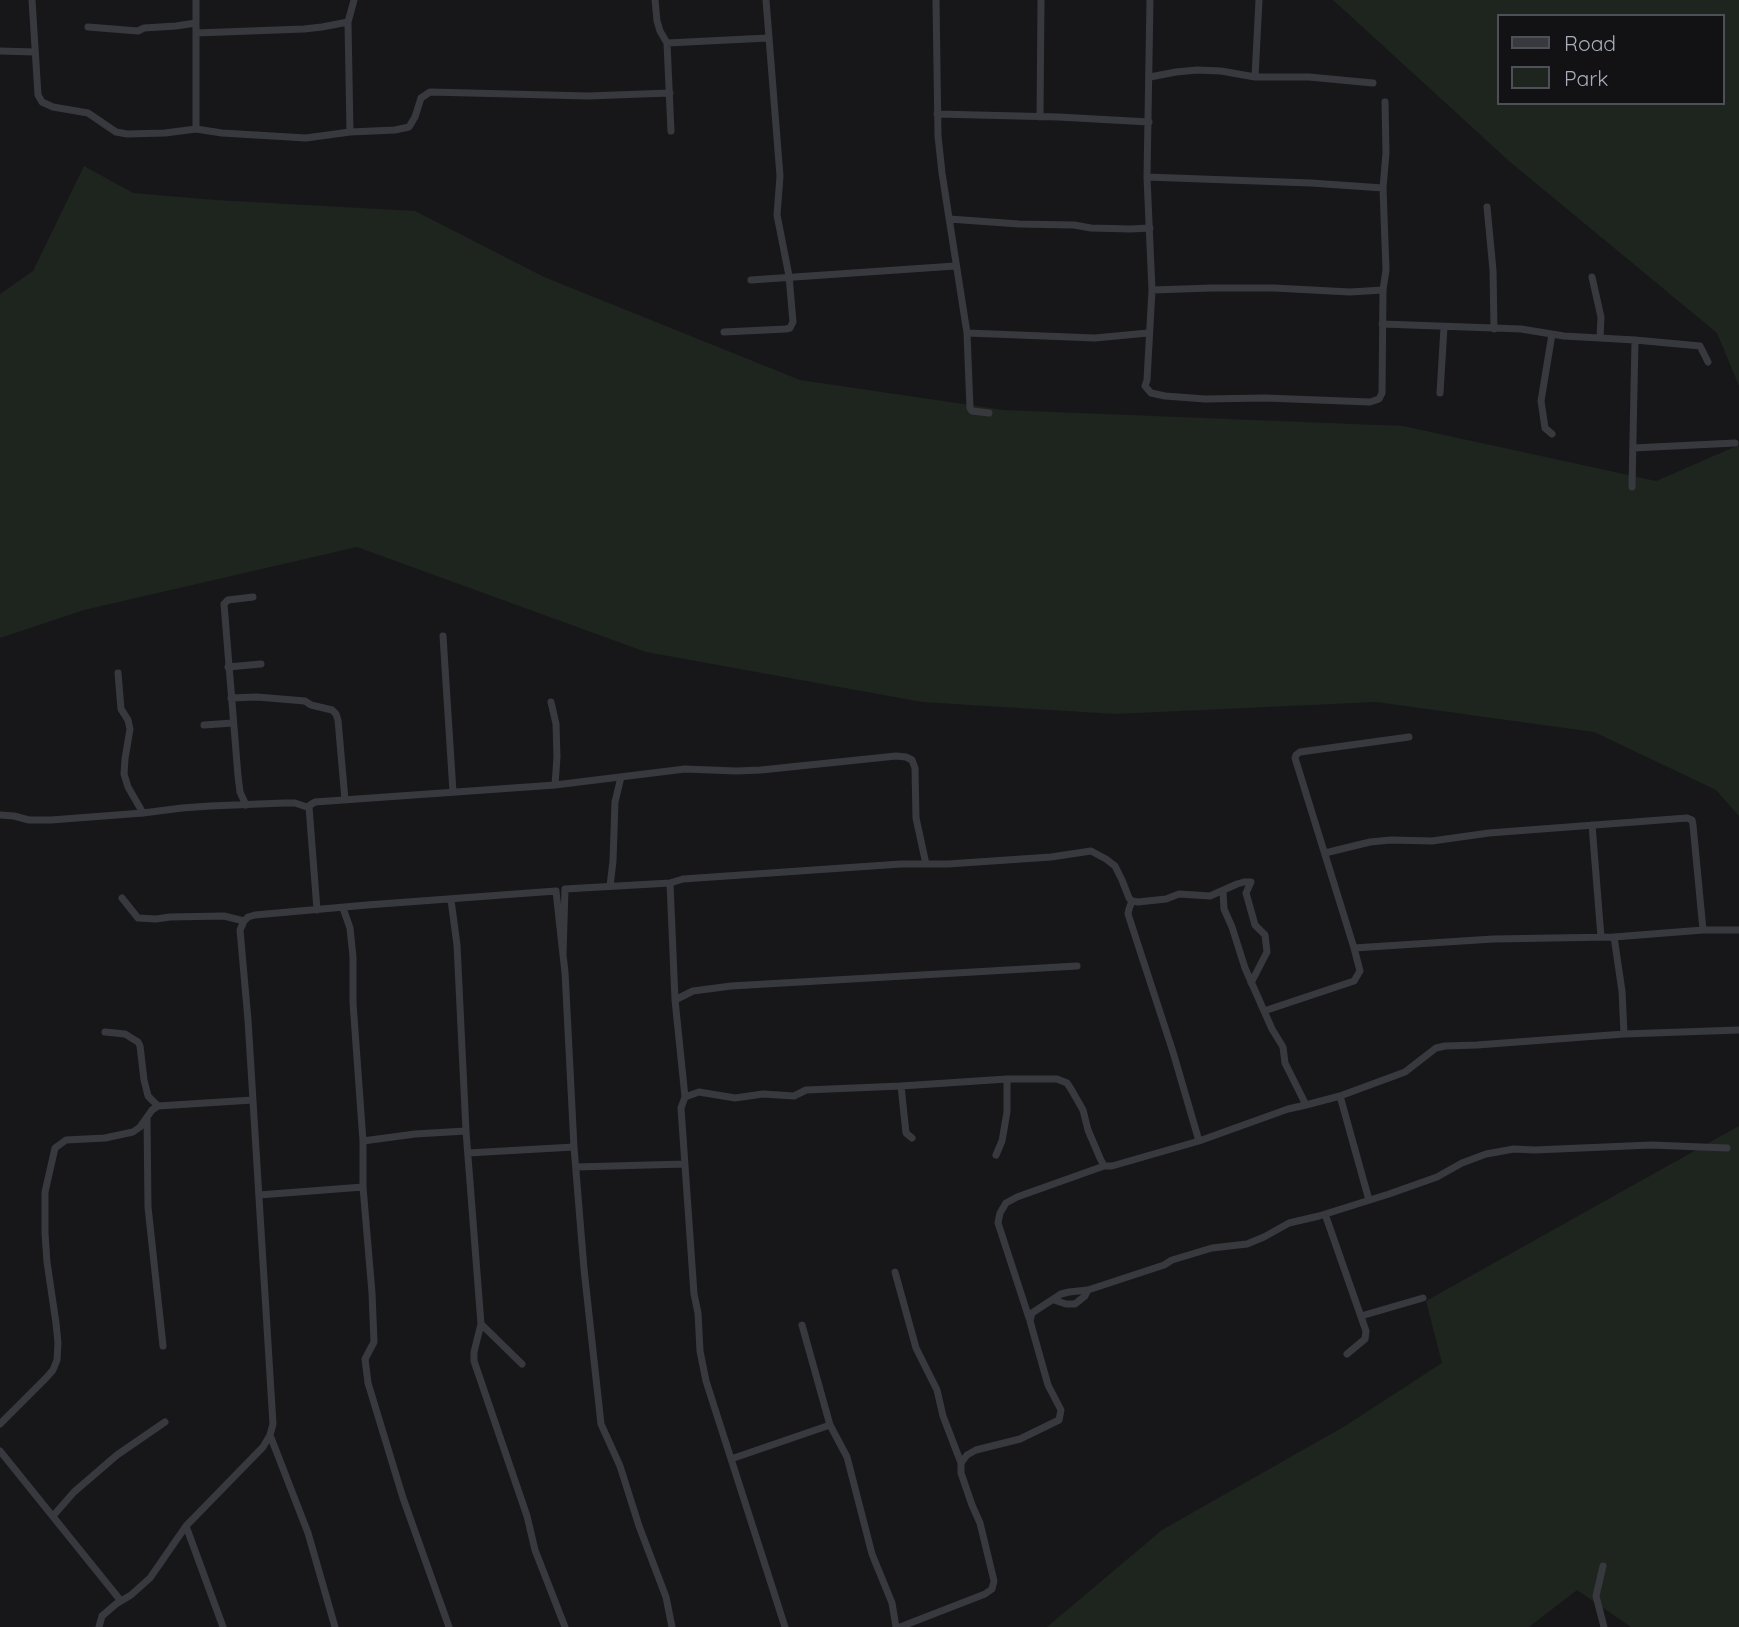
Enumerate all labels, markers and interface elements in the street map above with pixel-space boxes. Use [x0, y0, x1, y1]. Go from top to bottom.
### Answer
legend [1498, 14, 1725, 105]
text: Road [1564, 30, 1616, 56]
text: Park [1564, 65, 1608, 91]

